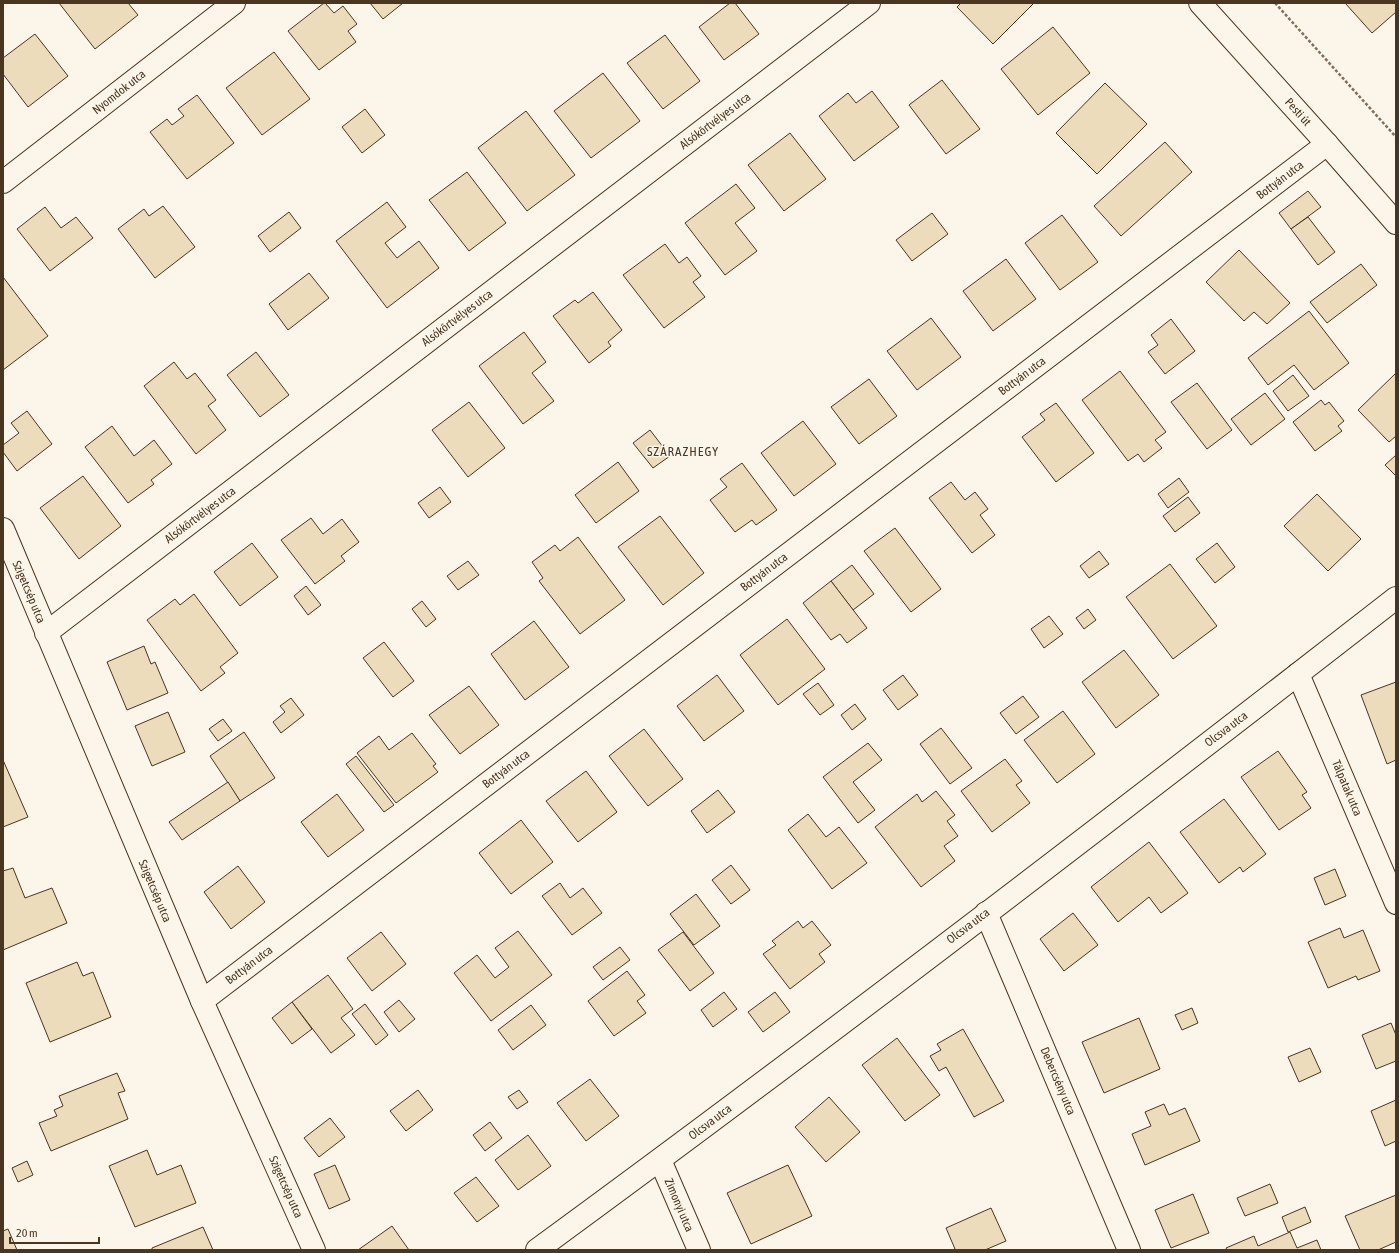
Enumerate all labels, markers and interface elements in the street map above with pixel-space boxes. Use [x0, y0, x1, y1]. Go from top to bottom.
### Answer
street label: Nyomdok utca [90, 67, 148, 117]
street label: Alsókörtvélyes utca [677, 90, 753, 152]
street label: Pesti út [1282, 95, 1314, 129]
street label: Bottyán utca [1254, 158, 1306, 202]
street label: Alsókörtvélyes utca [419, 287, 495, 349]
street label: Bottyán utca [996, 354, 1048, 398]
district label: SZÁRAZHEGY [647, 444, 719, 459]
street label: Alsókörtvélyes utca [162, 484, 238, 546]
street label: Bottyán utca [738, 550, 790, 594]
street label: Szigetcsép utca [10, 559, 48, 625]
street label: Olcsva utca [1202, 708, 1250, 750]
street label: Bottyán utca [480, 747, 532, 791]
street label: Tálpatak utca [1329, 758, 1365, 818]
street label: Szigetcsép utca [136, 858, 174, 924]
street label: Olcsva utca [944, 905, 992, 947]
street label: Bottyán utca [223, 943, 275, 987]
street label: Debercsény utca [1037, 1045, 1079, 1117]
street label: Olcsva utca [686, 1101, 734, 1143]
street label: Szigetcsép utca [266, 1154, 306, 1220]
street label: Zimonyi utca [661, 1176, 697, 1234]
scale bar [10, 1219, 99, 1245]
text: 20 m [16, 1226, 38, 1240]

